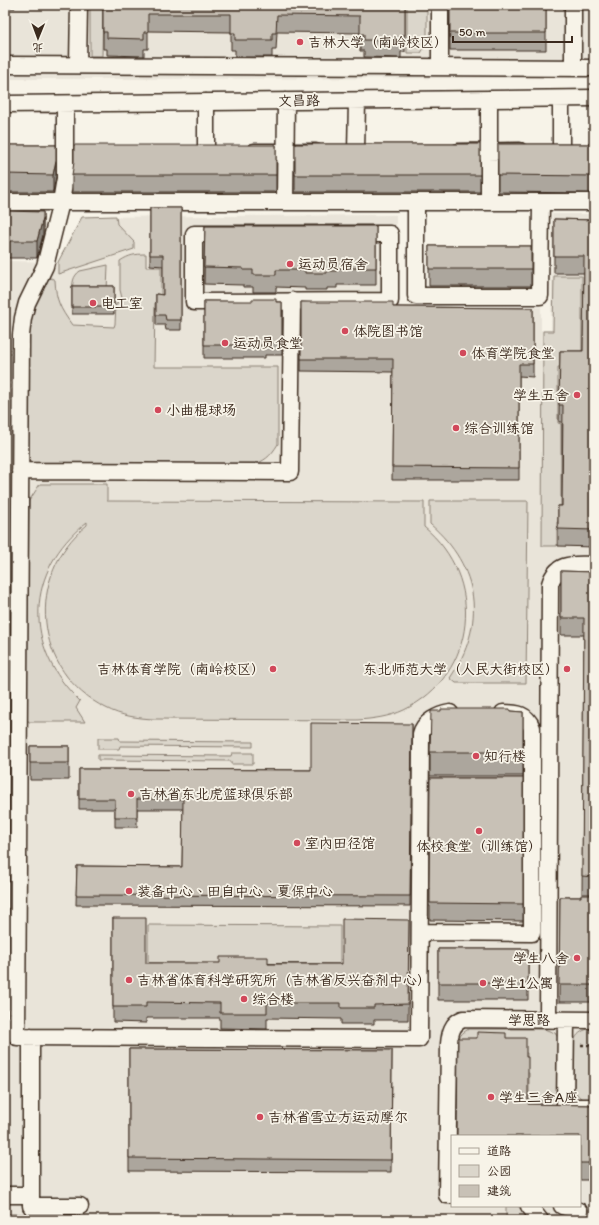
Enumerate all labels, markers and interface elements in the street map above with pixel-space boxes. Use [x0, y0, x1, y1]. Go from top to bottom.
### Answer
north arrow [18, 18, 58, 58]
scale bar [453, 18, 572, 44]
text: 50 m [459, 25, 485, 39]
place label: 吉林大学（南岭校区） [308, 34, 448, 51]
marker: 吉林大学（南岭校区） [295, 37, 305, 47]
text: 北 [32, 41, 43, 54]
street label: 文昌路 [278, 92, 320, 110]
place label: 运动员宿舍 [298, 256, 368, 273]
marker: 运动员宿舍 [285, 259, 295, 269]
place label: 电工室 [101, 295, 143, 312]
marker: 电工室 [88, 298, 98, 308]
place label: 体院图书馆 [353, 323, 423, 340]
marker: 体院图书馆 [340, 326, 350, 336]
place label: 运动员食堂 [233, 335, 303, 352]
marker: 运动员食堂 [220, 338, 230, 348]
place label: 体育学院食堂 [471, 345, 555, 362]
marker: 体育学院食堂 [458, 348, 468, 358]
place label: 学生五舍 [513, 387, 569, 404]
marker: 学生五舍 [572, 390, 582, 400]
place label: 小曲棍球场 [166, 402, 236, 419]
marker: 小曲棍球场 [153, 405, 163, 415]
place label: 综合训练馆 [464, 420, 534, 437]
marker: 综合训练馆 [451, 423, 461, 433]
place label: 吉林体育学院（南岭校区） [97, 661, 265, 678]
place label: 东北师范大学（人民大街校区） [363, 661, 559, 678]
marker: 吉林体育学院（南岭校区） [268, 664, 278, 674]
marker: 东北师范大学（人民大街校区） [562, 664, 572, 674]
place label: 知行楼 [484, 748, 526, 765]
marker: 知行楼 [471, 751, 481, 761]
place label: 吉林省东北虎篮球俱乐部 [139, 786, 293, 803]
marker: 吉林省东北虎篮球俱乐部 [126, 789, 136, 799]
marker: 体校食堂（训练馆） [474, 826, 484, 836]
place label: 室内田径馆 [305, 835, 375, 852]
marker: 室内田径馆 [292, 838, 302, 848]
place label: 体校食堂（训练馆） [416, 838, 542, 855]
place label: 装备中心、田自中心、夏保中心 [137, 883, 333, 900]
marker: 装备中心、田自中心、夏保中心 [124, 886, 134, 896]
place label: 学生八舍 [513, 950, 569, 967]
marker: 学生八舍 [572, 953, 582, 963]
place label: 吉林省体育科学研究所（吉林省反兴奋剂中心） [137, 972, 431, 989]
marker: 吉林省体育科学研究所（吉林省反兴奋剂中心） [124, 975, 134, 985]
place label: 学生1公寓 [491, 975, 554, 992]
marker: 学生1公寓 [478, 978, 488, 988]
place label: 综合楼 [252, 991, 294, 1008]
marker: 综合楼 [239, 994, 249, 1004]
street label: 学思路 [508, 1012, 550, 1029]
place label: 学生三舍A座 [499, 1089, 578, 1106]
marker: 学生三舍A座 [486, 1092, 496, 1102]
place label: 吉林省雪立方运动摩尔 [268, 1109, 408, 1126]
marker: 吉林省雪立方运动摩尔 [255, 1112, 265, 1122]
legend [451, 1135, 581, 1207]
text: 道路 [487, 1144, 511, 1158]
text: 公园 [487, 1164, 511, 1178]
text: 建筑 [487, 1184, 511, 1198]

